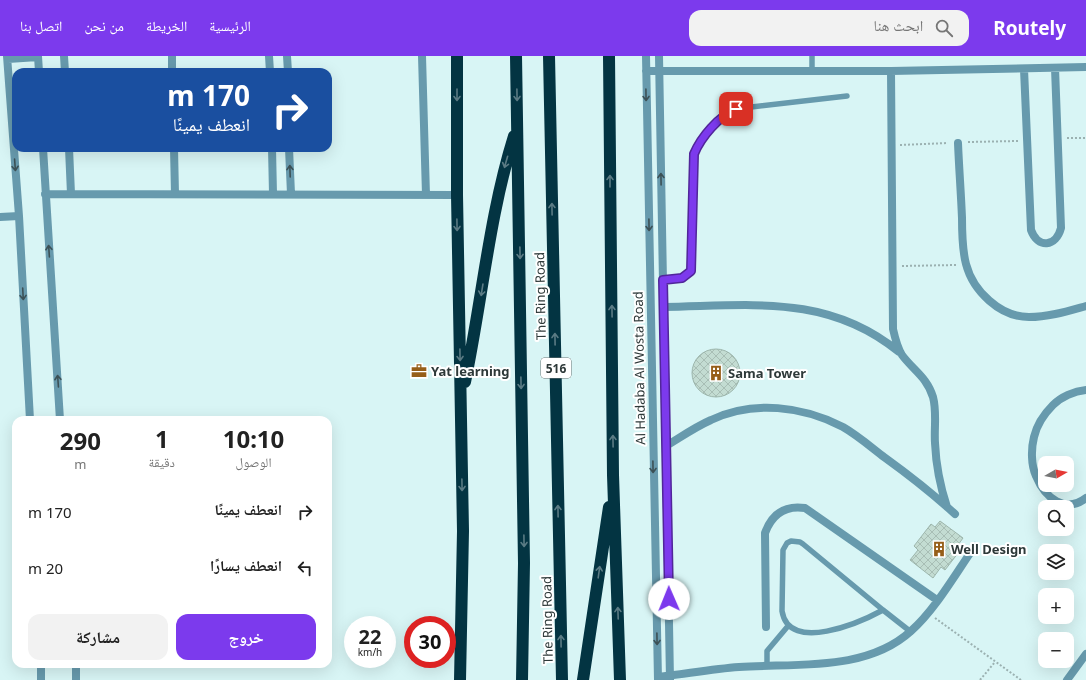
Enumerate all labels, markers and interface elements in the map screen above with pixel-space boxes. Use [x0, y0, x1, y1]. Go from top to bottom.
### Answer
search box [689, 10, 969, 46]
text: ابحث هنا [874, 15, 923, 35]
text: Routely [993, 15, 1066, 41]
text: اتصل بنا [20, 16, 62, 35]
text: من نحن [84, 16, 124, 35]
text: الخريطة [146, 16, 187, 35]
text: الرئيسية [209, 16, 251, 35]
icon: search [933, 17, 955, 39]
text: 170 m [167, 76, 250, 114]
icon: right [264, 84, 316, 136]
one-way arrow [453, 88, 461, 101]
one-way arrow [513, 88, 521, 101]
one-way arrow [643, 88, 650, 101]
pin [719, 92, 753, 126]
icon: arrive [725, 98, 747, 120]
text: انعطف يمينًا [173, 112, 250, 136]
one-way arrow [502, 156, 509, 169]
one-way arrow [12, 158, 19, 171]
one-way arrow [286, 165, 294, 178]
one-way arrow [657, 173, 665, 186]
one-way arrow [606, 175, 614, 188]
one-way arrow [549, 203, 556, 216]
one-way arrow [453, 218, 461, 231]
one-way arrow [645, 218, 652, 231]
one-way arrow [45, 245, 52, 258]
one-way arrow [516, 246, 523, 259]
street label: The Ring Road [530, 252, 550, 340]
one-way arrow [478, 283, 486, 296]
one-way arrow [20, 287, 27, 300]
street label: Al Hadaba Al Wosta Road [629, 291, 649, 445]
one-way arrow [608, 305, 616, 318]
one-way arrow [551, 333, 559, 346]
one-way arrow [456, 348, 464, 361]
road number: 516 [541, 358, 571, 378]
office icon: Yat learning [410, 362, 428, 380]
place label: Yat learning [431, 362, 510, 380]
building icon: Sama Tower [707, 364, 725, 382]
place label: Sama Tower [728, 364, 806, 382]
one-way arrow [54, 375, 61, 388]
one-way arrow [518, 376, 525, 389]
text: 1 [155, 422, 169, 455]
text: 10:10 [223, 422, 284, 455]
text: 290 [60, 424, 101, 457]
one-way arrow [609, 435, 617, 448]
text: دقيقة [149, 453, 175, 471]
text: الوصول [236, 453, 271, 471]
text: m [74, 455, 86, 473]
north arrow [1038, 456, 1074, 492]
map controls [1038, 456, 1074, 668]
one-way arrow [649, 460, 656, 473]
one-way arrow [458, 478, 466, 491]
text: انعطف يمينًا [214, 499, 282, 519]
button: search [1038, 500, 1074, 536]
icon: right [294, 501, 316, 523]
text: 170 m [28, 502, 72, 522]
one-way arrow [555, 505, 562, 518]
one-way arrow [520, 534, 527, 547]
building icon: Well Design [930, 540, 948, 558]
place label: Well Design [951, 540, 1027, 558]
button: layers [1038, 544, 1074, 580]
text: انعطف يسارًا [210, 555, 282, 575]
icon: left [294, 557, 316, 579]
text: 20 m [28, 558, 63, 578]
one-way arrow [595, 566, 603, 579]
street label: The Ring Road [537, 576, 557, 664]
position arrow [648, 578, 690, 620]
button: + [1038, 588, 1074, 624]
one-way arrow [614, 607, 621, 620]
button: مشاركة [28, 614, 168, 660]
button: خروج [176, 614, 316, 660]
speed limit sign: 30 [404, 616, 456, 668]
text: 22 [359, 623, 381, 650]
one-way arrow [653, 632, 661, 645]
button: − [1038, 632, 1074, 668]
one-way arrow [557, 635, 565, 648]
text: km/h [358, 645, 382, 659]

